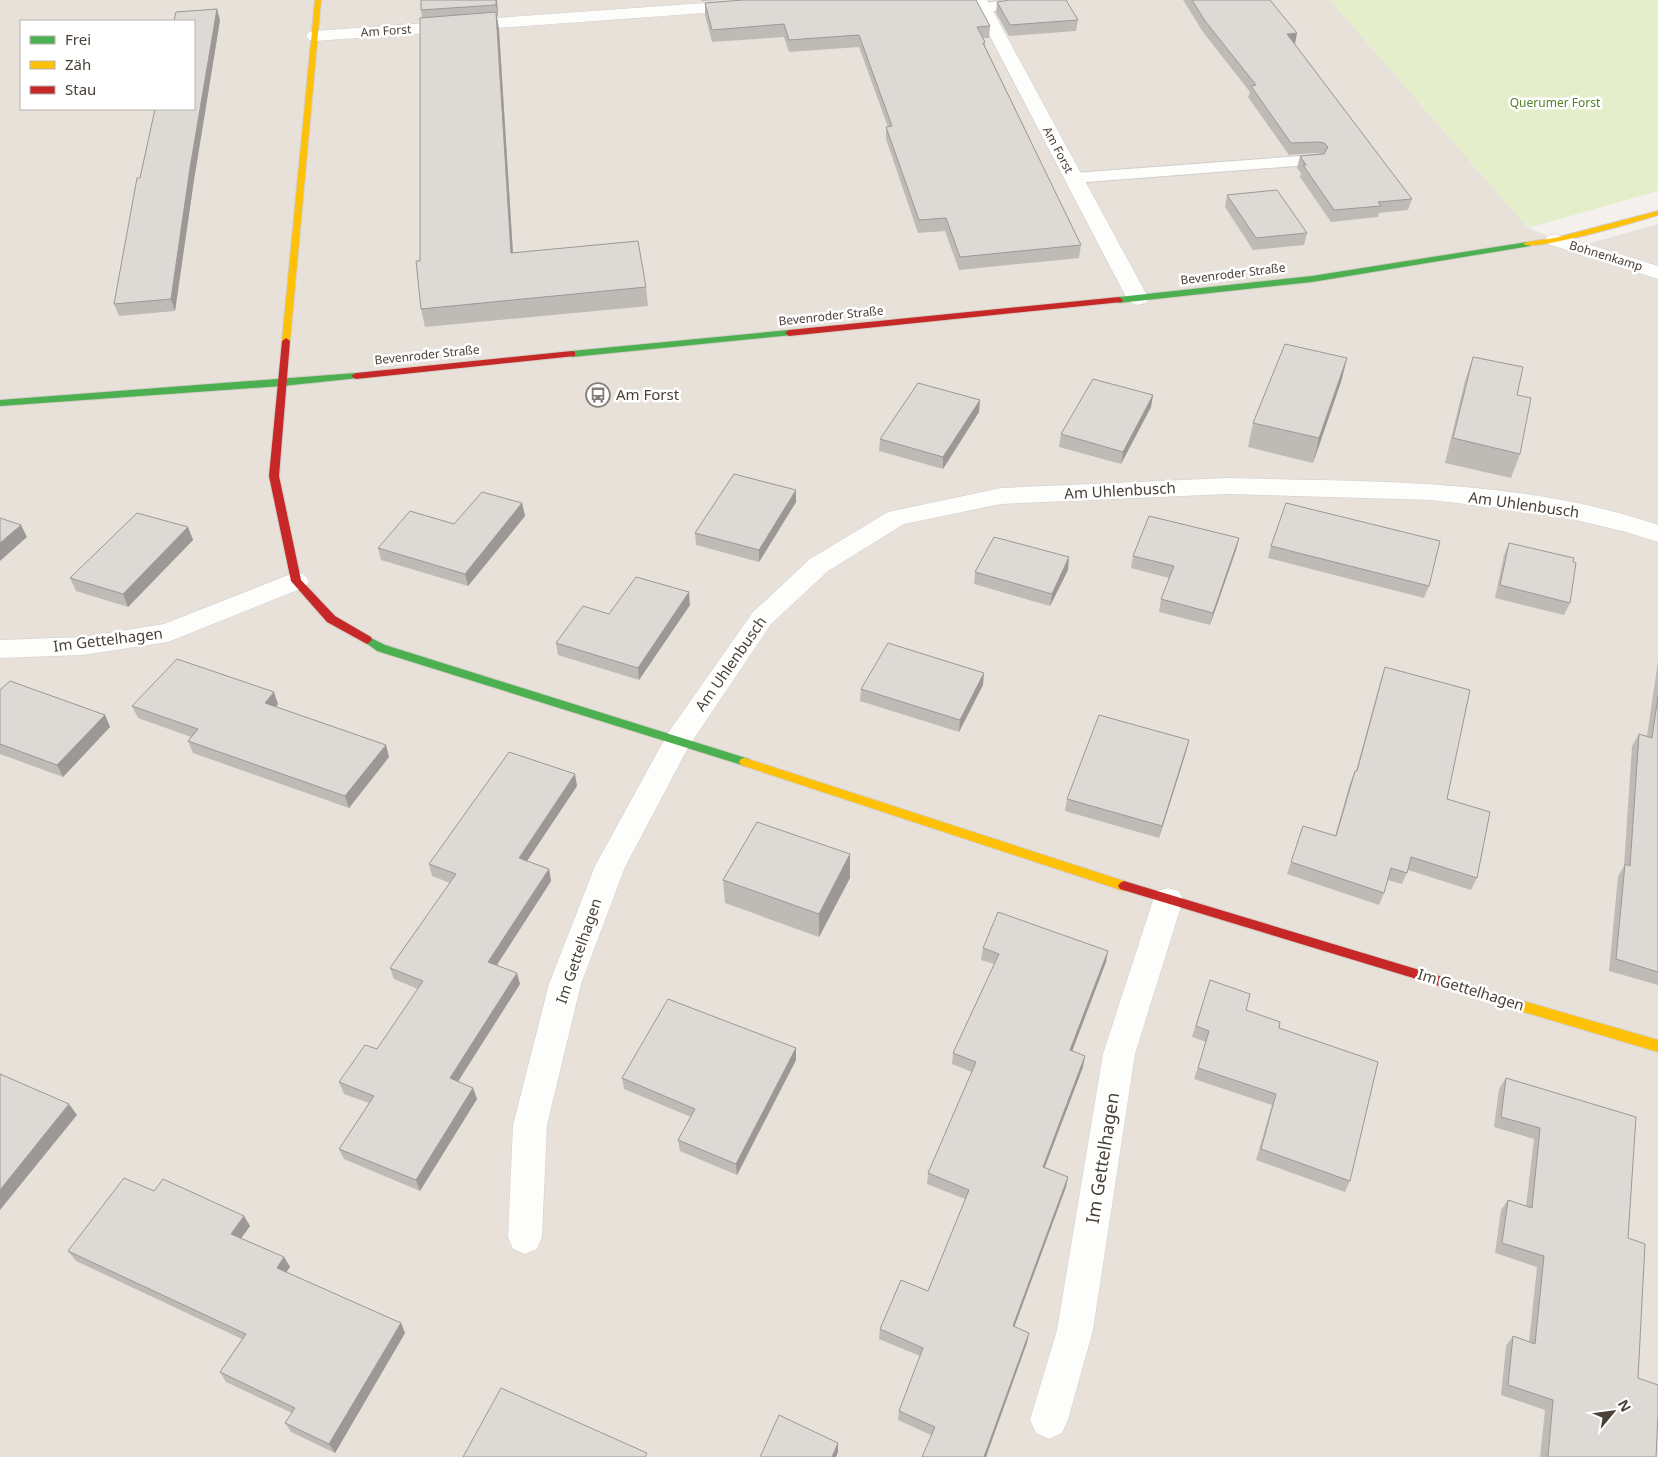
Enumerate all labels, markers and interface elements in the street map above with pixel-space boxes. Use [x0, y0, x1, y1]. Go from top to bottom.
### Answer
legend [20, 20, 195, 110]
street label: Am Forst [360, 20, 412, 41]
text: Frei [65, 29, 91, 49]
text: Zäh [65, 54, 91, 74]
text: Stau [65, 79, 96, 99]
park label: Querumer Forst [1510, 94, 1601, 111]
street label: Am Forst [1039, 123, 1078, 177]
street label: Bohnenkamp [1567, 236, 1645, 275]
street label: Bevenroder Straße [1180, 259, 1287, 288]
street label: Bevenroder Straße [778, 302, 885, 329]
street label: Bevenroder Straße [374, 341, 481, 368]
bus stop icon: Am Forst [585, 382, 611, 408]
place label: Am Forst [616, 384, 680, 404]
street label: Am Uhlenbusch [1064, 477, 1176, 503]
street label: Am Uhlenbusch [1468, 486, 1581, 522]
street label: Am Uhlenbusch [690, 612, 770, 715]
street label: Im Gettelhagen [52, 622, 164, 656]
street label: Im Gettelhagen [551, 895, 605, 1006]
street label: Im Gettelhagen [1416, 963, 1527, 1015]
street label: Im Gettelhagen [1080, 1091, 1124, 1225]
north arrow [1588, 1387, 1638, 1437]
text: N [1614, 1396, 1636, 1415]

